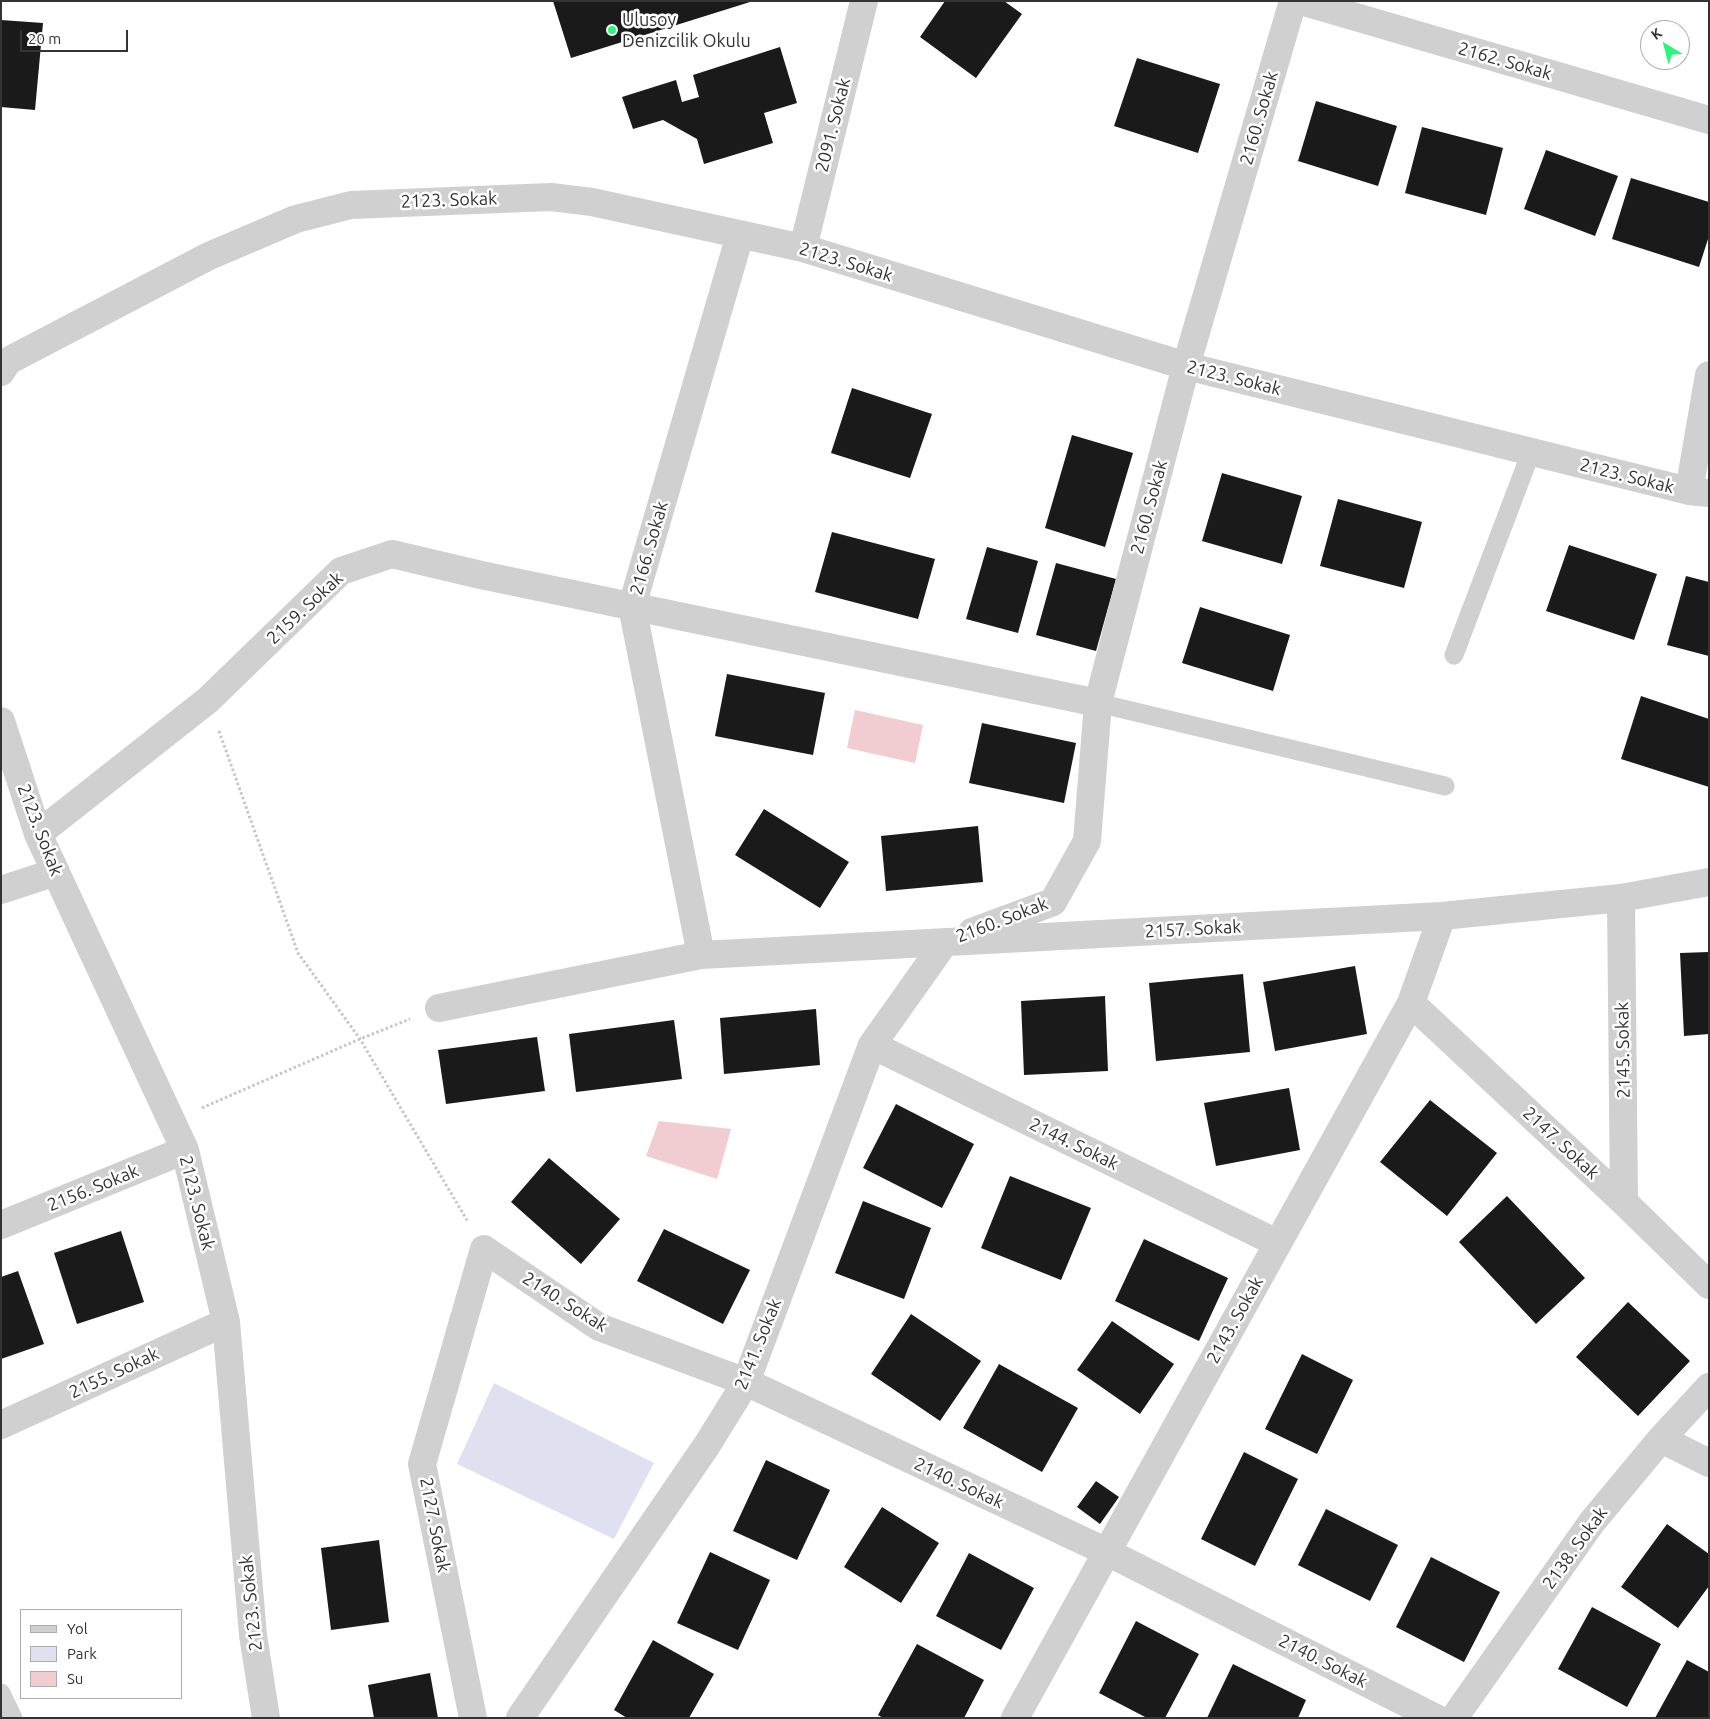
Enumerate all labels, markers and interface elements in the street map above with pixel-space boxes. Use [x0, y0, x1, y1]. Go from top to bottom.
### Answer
place label: Ulusoy Denizcilik Okulu [622, 9, 751, 52]
scale bar [22, 20, 130, 52]
north arrow [1640, 20, 1690, 70]
marker: Ulusoy Denizcilik Okulu [606, 24, 618, 36]
text: K [1648, 25, 1665, 43]
text: 20 m [28, 30, 61, 47]
street label: 2162. Sokak [1456, 37, 1554, 85]
street label: 2160. Sokak [1235, 69, 1283, 167]
street label: 2091. Sokak [811, 76, 855, 174]
street label: 2123. Sokak [400, 188, 498, 212]
street label: 2123. Sokak [797, 238, 895, 286]
street label: 2123. Sokak [1185, 356, 1283, 400]
street label: 2123. Sokak [1578, 454, 1676, 498]
street label: 2160. Sokak [1126, 458, 1172, 556]
street label: 2166. Sokak [625, 499, 673, 597]
street label: 2159. Sokak [262, 567, 348, 649]
street label: 2123. Sokak [13, 781, 67, 879]
street label: 2160. Sokak [953, 893, 1051, 947]
street label: 2157. Sokak [1144, 916, 1242, 942]
street label: 2145. Sokak [1611, 1002, 1635, 1098]
street label: 2147. Sokak [1518, 1102, 1604, 1184]
street label: 2144. Sokak [1026, 1113, 1122, 1175]
street label: 2123. Sokak [175, 1154, 219, 1252]
street label: 2156. Sokak [44, 1160, 142, 1216]
street label: 2140. Sokak [518, 1267, 612, 1337]
street label: 2143. Sokak [1202, 1273, 1268, 1367]
street label: 2141. Sokak [730, 1295, 786, 1393]
street label: 2155. Sokak [66, 1343, 162, 1403]
street label: 2140. Sokak [911, 1453, 1007, 1513]
street label: 2127. Sokak [415, 1476, 455, 1574]
street label: 2138. Sokak [1538, 1503, 1612, 1593]
street label: 2123. Sokak [235, 1554, 267, 1652]
legend [20, 1609, 182, 1699]
text: Yol [67, 1620, 88, 1637]
street label: 2140. Sokak [1275, 1629, 1371, 1693]
text: Park [67, 1645, 97, 1662]
text: Su [67, 1670, 83, 1687]

